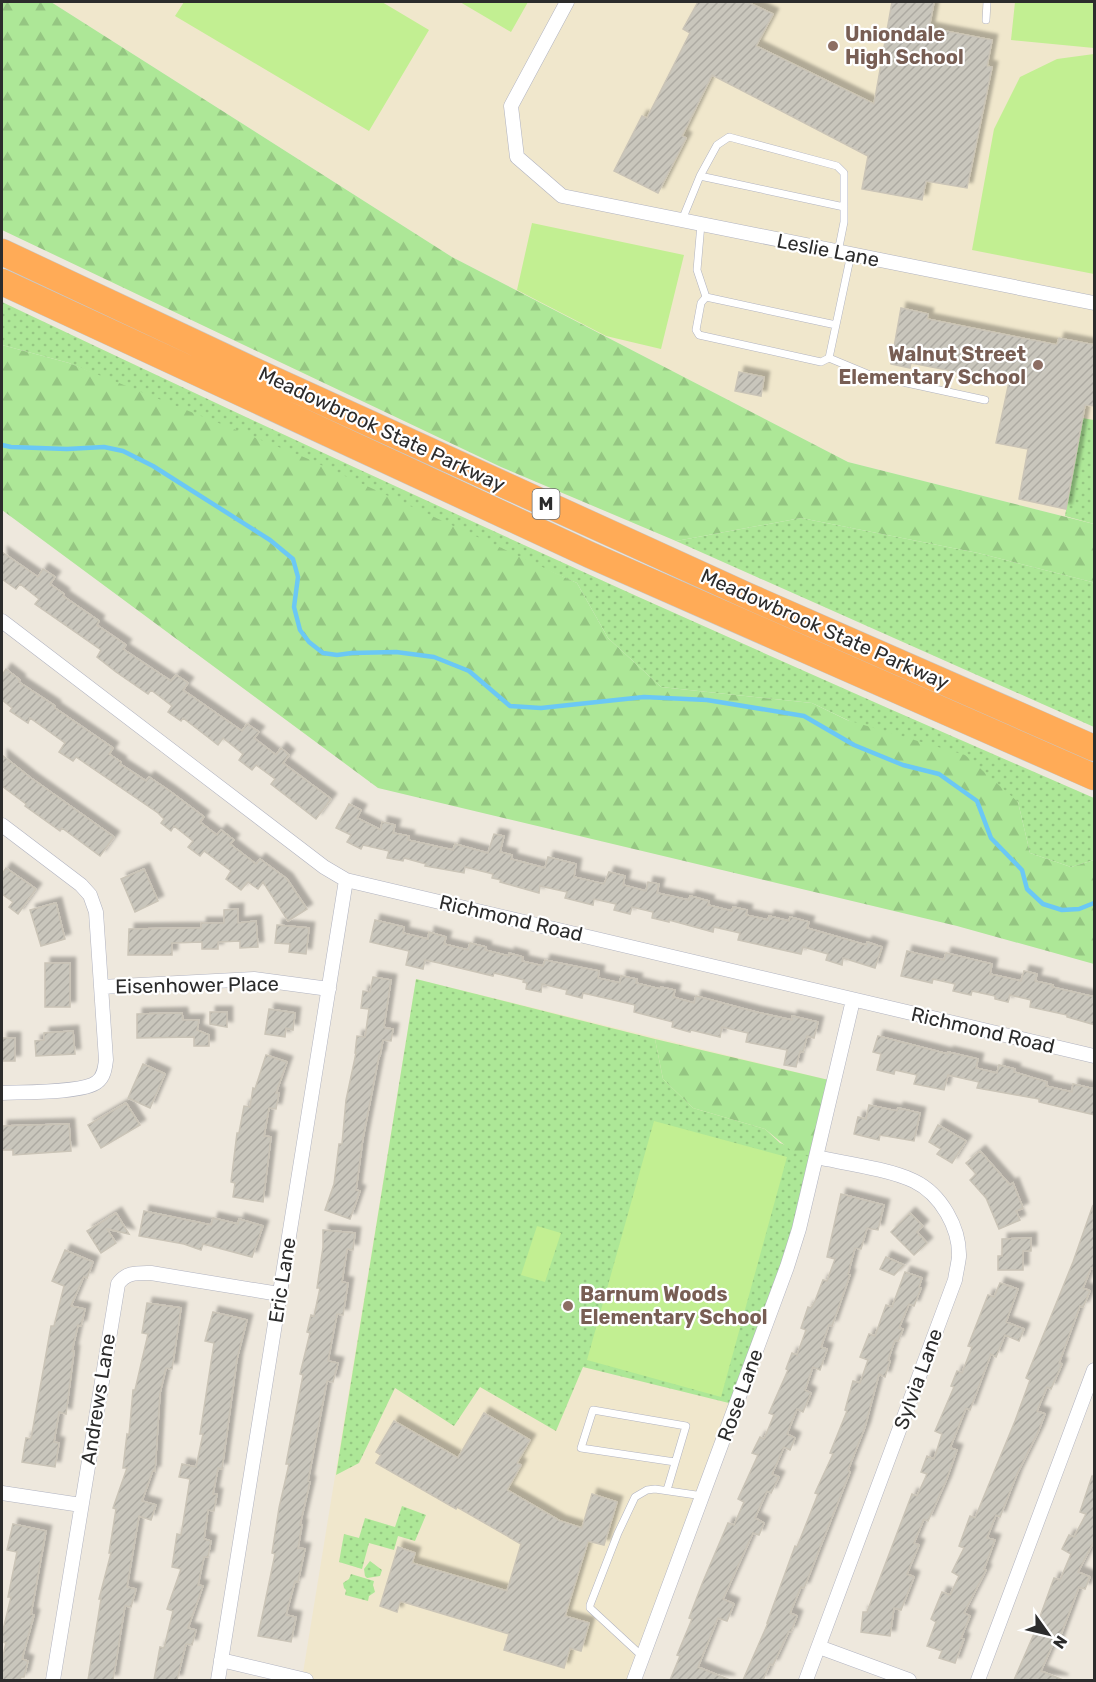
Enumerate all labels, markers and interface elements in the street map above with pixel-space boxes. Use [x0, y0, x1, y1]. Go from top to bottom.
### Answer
place label: Uniondale High School [845, 22, 964, 69]
marker: Uniondale High School [826, 39, 840, 53]
street label: Leslie Lane [775, 228, 881, 272]
place label: Walnut Street Elementary School [839, 342, 1026, 389]
marker: Walnut Street Elementary School [1031, 358, 1045, 372]
street label: Meadowbrook State Parkway [255, 361, 509, 497]
road number: M [532, 489, 560, 519]
street label: Meadowbrook State Parkway [697, 563, 953, 695]
street label: Richmond Road [437, 890, 585, 946]
street label: Eisenhower Place [115, 972, 279, 998]
street label: Richmond Road [909, 1002, 1057, 1058]
street label: Eric Lane [263, 1236, 301, 1324]
place label: Barnum Woods Elementary School [580, 1282, 767, 1329]
marker: Barnum Woods Elementary School [561, 1299, 575, 1313]
street label: Sylvia Lane [889, 1325, 947, 1433]
street label: Andrews Lane [76, 1332, 120, 1466]
street label: Rose Lane [712, 1346, 768, 1444]
north arrow [1018, 1604, 1078, 1664]
text: N [1049, 1632, 1071, 1652]

